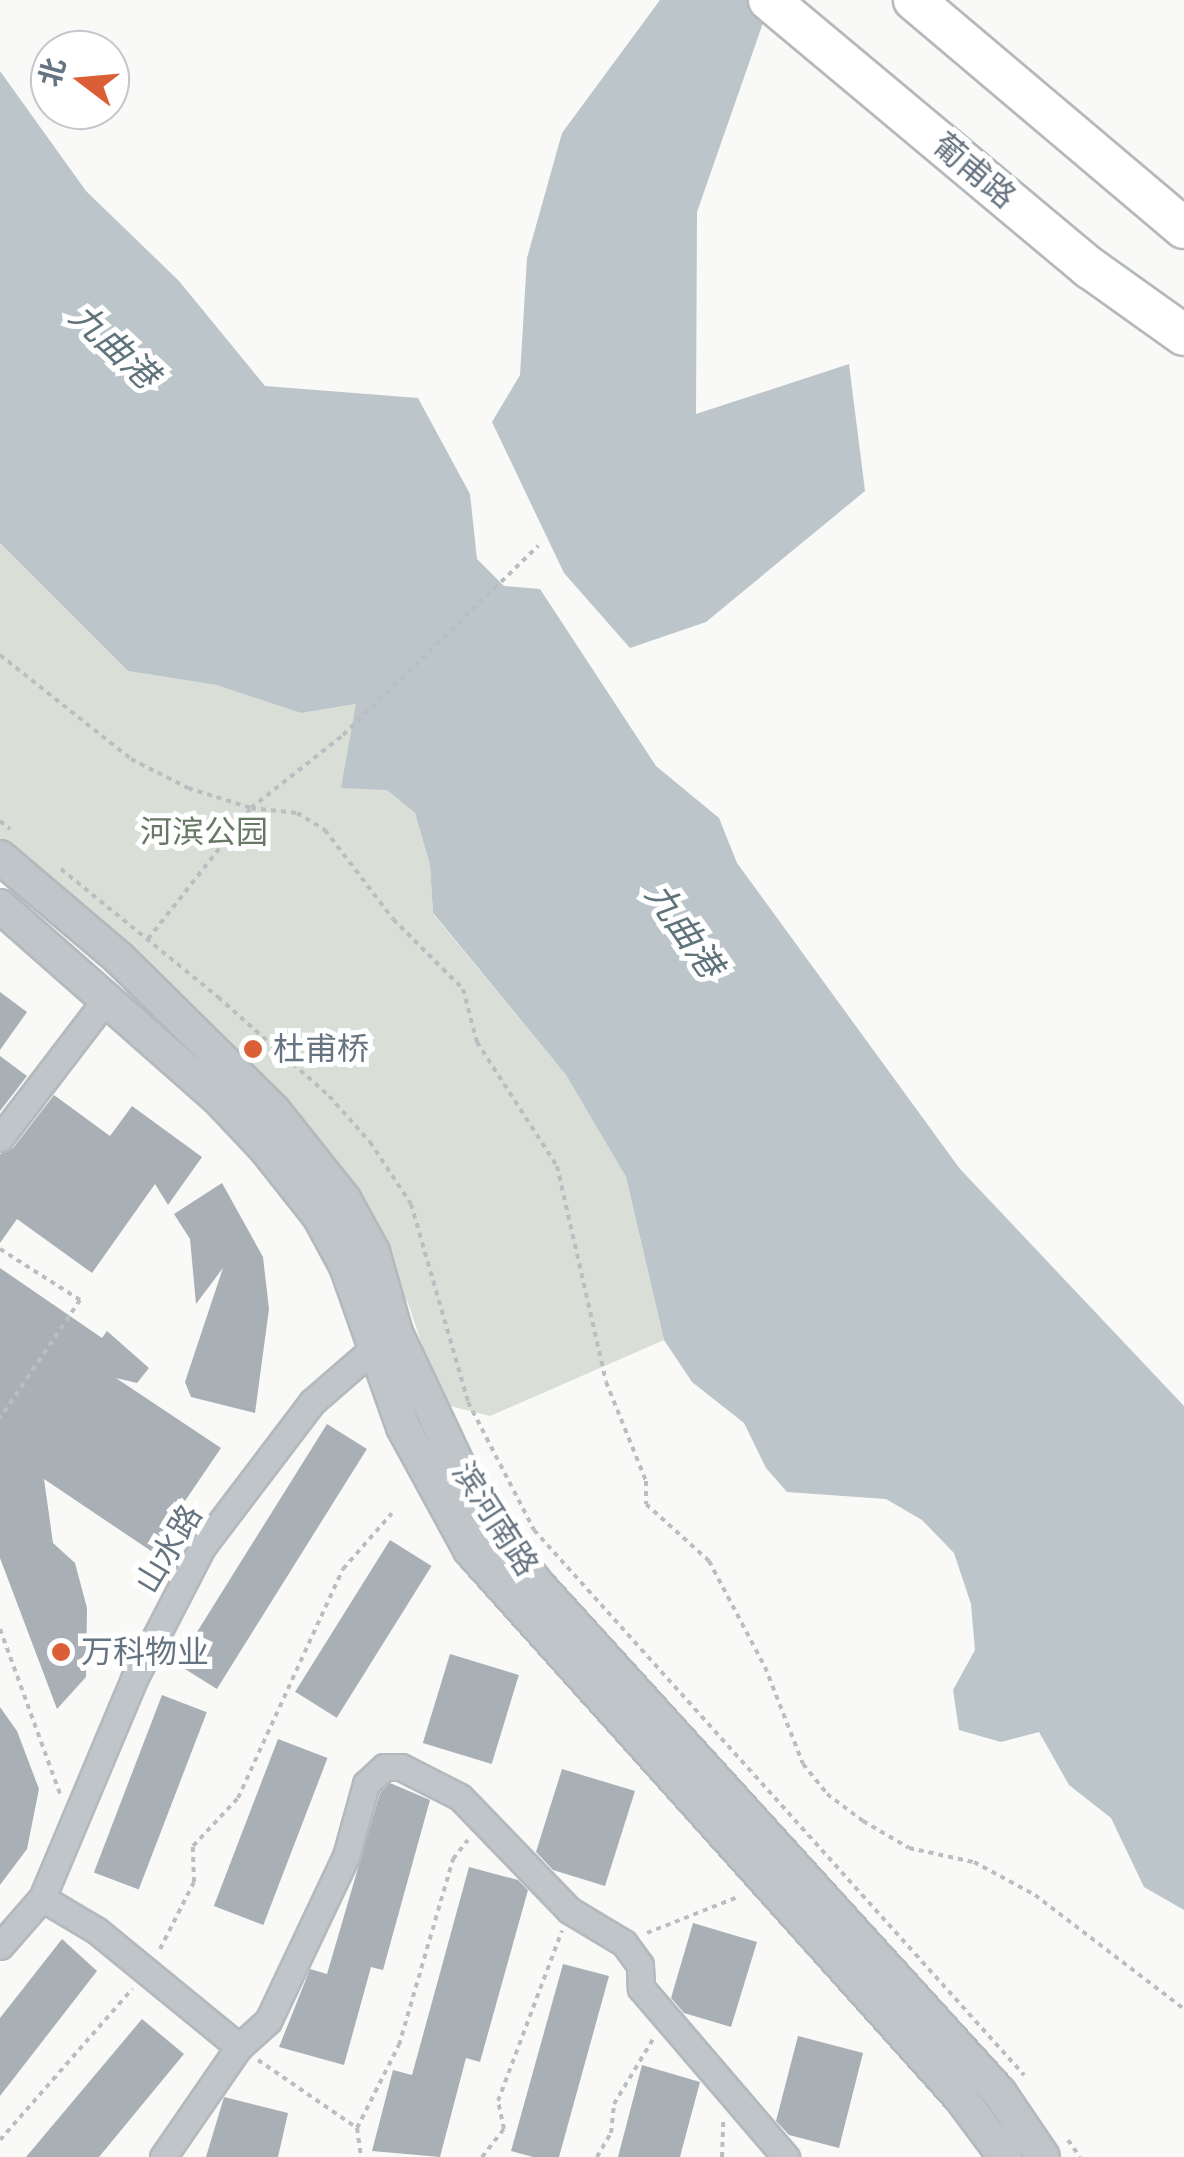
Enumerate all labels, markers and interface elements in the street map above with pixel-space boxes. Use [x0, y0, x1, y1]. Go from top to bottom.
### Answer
north arrow [30, 30, 130, 130]
text: 北 [34, 54, 71, 90]
street label: 葡甫路 [925, 125, 1023, 217]
water label: 九曲港 [61, 295, 167, 397]
park label: 河滨公园 [140, 813, 268, 851]
water label: 九曲港 [637, 875, 731, 985]
place label: 杜甫桥 [273, 1030, 369, 1068]
marker: 杜甫桥 [242, 1038, 264, 1060]
street label: 滨河南路 [444, 1455, 546, 1583]
street label: 山水路 [128, 1498, 210, 1600]
place label: 万科物业 [81, 1633, 209, 1671]
marker: 万科物业 [50, 1641, 72, 1663]

